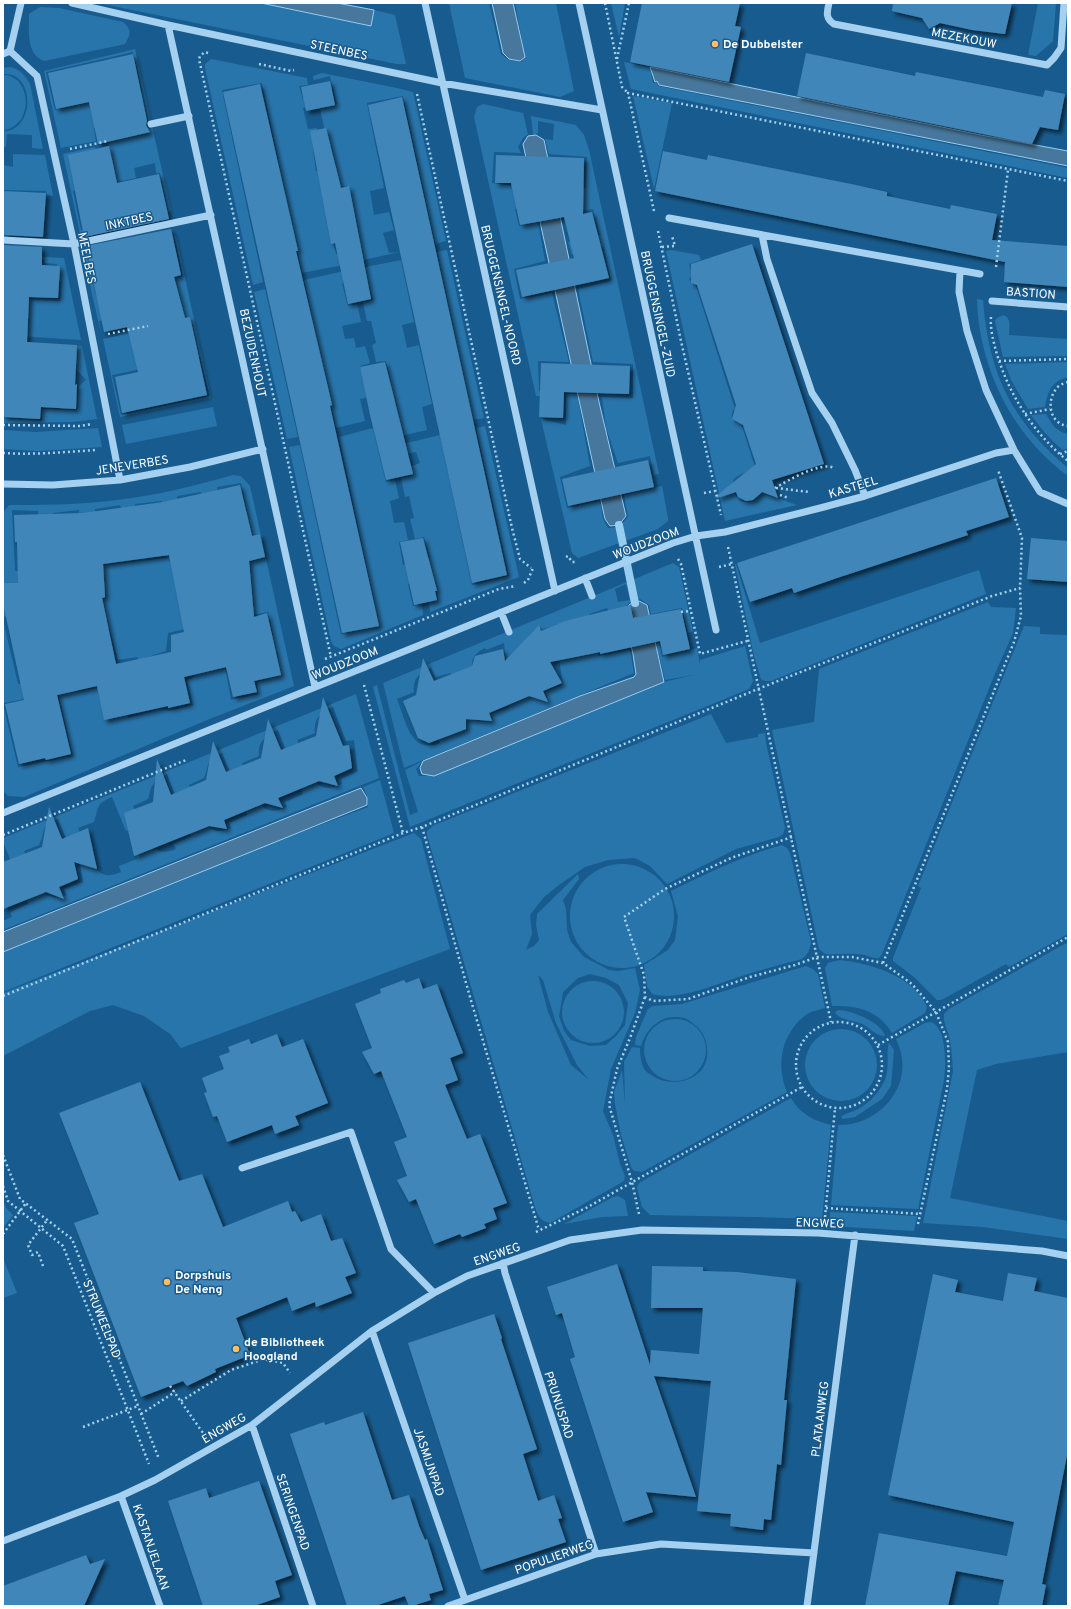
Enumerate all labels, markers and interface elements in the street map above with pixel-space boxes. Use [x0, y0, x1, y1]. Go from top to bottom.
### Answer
street label: MEZEKOUW [930, 25, 998, 53]
street label: STEENBES [308, 37, 369, 65]
place label: De Dubbelster [723, 37, 803, 53]
marker: De Dubbelster [710, 39, 720, 49]
street label: INKTBES [104, 209, 155, 235]
street label: BRUGGENSINGEL-NOORD [476, 223, 524, 367]
street label: MEELBES [73, 231, 99, 286]
street label: BRUGGENSINGEL-ZUID [636, 249, 678, 379]
street label: BASTION [1005, 284, 1056, 304]
street label: BEZUIDENHOUT [235, 307, 269, 399]
street label: JENEVERBES [94, 452, 170, 480]
street label: KASTEEL [827, 473, 880, 503]
street label: WOUDZOOM [611, 524, 682, 564]
street label: WOUDZOOM [310, 643, 381, 684]
street label: ENGWEG [795, 1215, 845, 1233]
street label: ENGWEG [472, 1239, 523, 1270]
place label: Dorpshuis De Neng [175, 1268, 231, 1298]
marker: Dorpshuis De Neng [162, 1277, 172, 1287]
street label: STRUWEELPAD [78, 1278, 124, 1361]
place label: de Bibliotheek Hoogland [244, 1335, 325, 1365]
marker: de Bibliotheek Hoogland [231, 1344, 241, 1354]
street label: PRUNUSPAD [540, 1370, 576, 1441]
street label: PLATAANWEG [808, 1380, 834, 1458]
street label: ENGWEG [199, 1410, 250, 1448]
street label: JASMIJNPAD [409, 1426, 447, 1499]
street label: SERINGENPAD [271, 1472, 313, 1553]
street label: KASTANJELAAN [128, 1502, 172, 1592]
street label: POPULIERWEG [513, 1537, 596, 1579]

